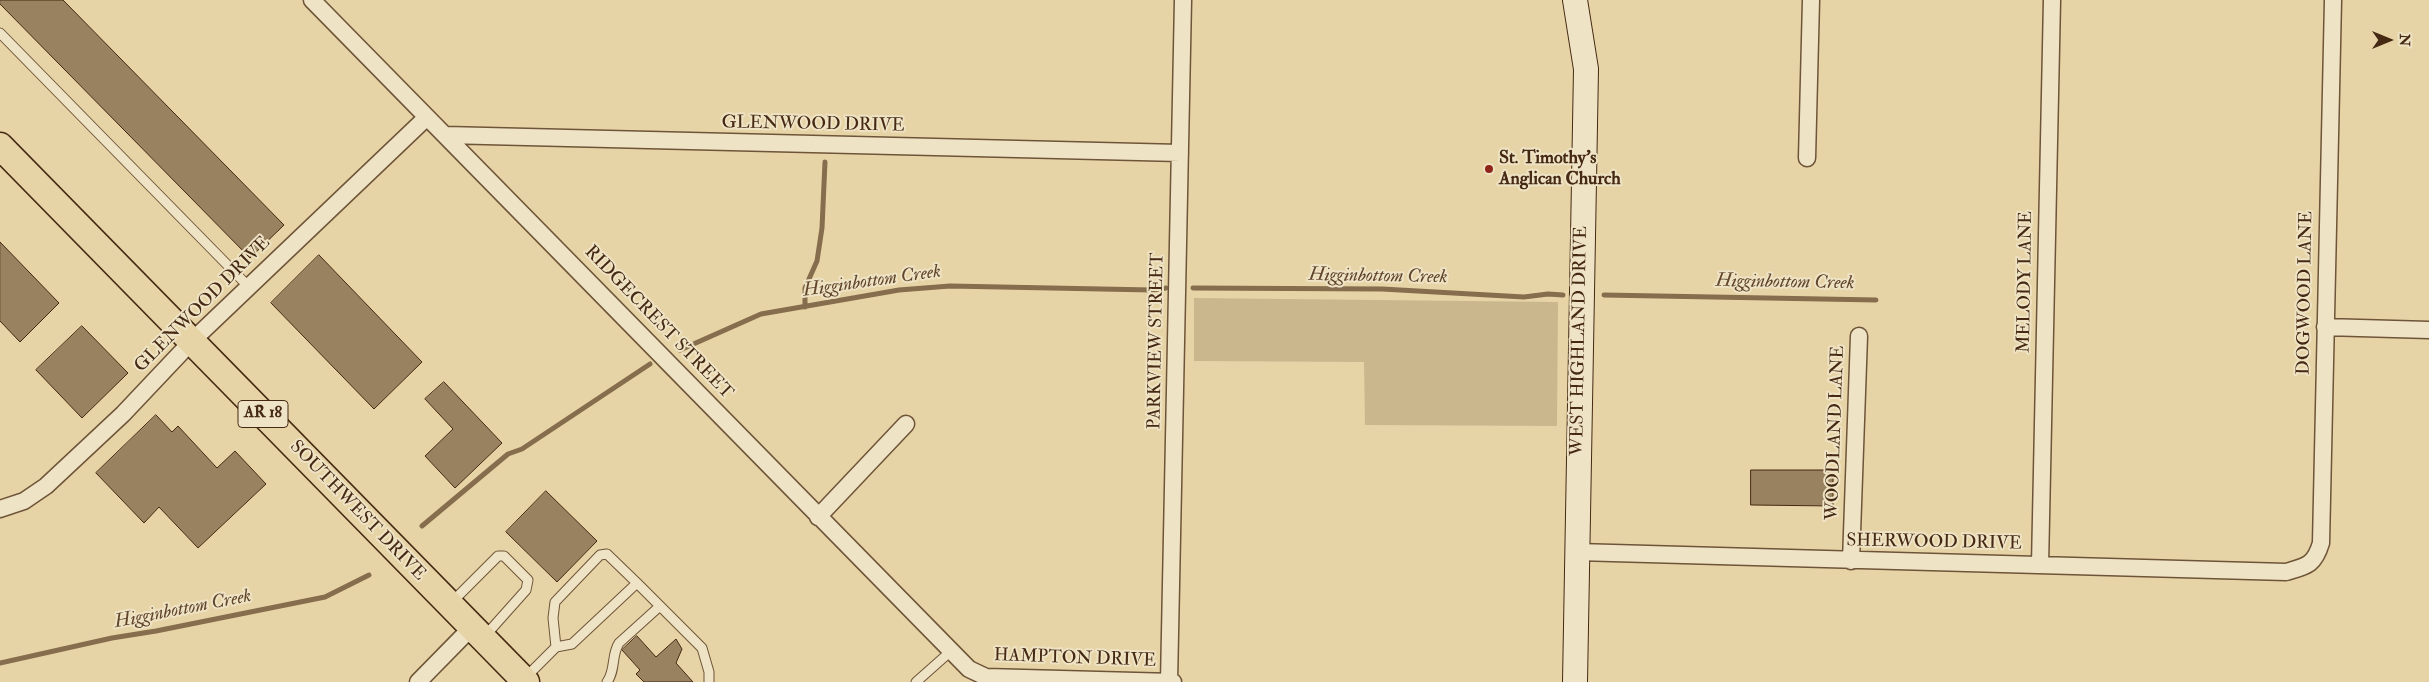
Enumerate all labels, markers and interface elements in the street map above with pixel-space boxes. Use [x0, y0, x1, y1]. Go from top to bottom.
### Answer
north arrow [2364, 15, 2414, 65]
text: N [2396, 34, 2413, 46]
street label: GLENWOOD DRIVE [721, 113, 905, 137]
place label: St. Timothy's Anglican Church [1499, 148, 1621, 190]
marker: St. Timothy's Anglican Church [1483, 163, 1495, 175]
street label: MELODY LANE [2014, 211, 2038, 353]
street label: DOGWOOD LANE [2294, 211, 2318, 375]
street label: WEST HIGHLAND DRIVE [1567, 226, 1593, 456]
street label: GLENWOOD DRIVE [131, 233, 275, 377]
street label: RIDGECREST STREET [579, 242, 737, 404]
street label: PARKVIEW STREET [1145, 252, 1169, 430]
water label: Higginbottom Creek [802, 261, 942, 303]
water label: Higginbottom Creek [1308, 264, 1448, 290]
water label: Higginbottom Creek [1715, 270, 1855, 296]
street label: WOODLAND LANE [1822, 345, 1850, 521]
road number: AR 18 [238, 400, 288, 428]
street label: SOUTHWEST DRIVE [284, 436, 430, 586]
street label: SHERWOOD DRIVE [1846, 531, 2022, 555]
water label: Higginbottom Creek [113, 586, 253, 634]
street label: HAMPTON DRIVE [994, 645, 1156, 673]

